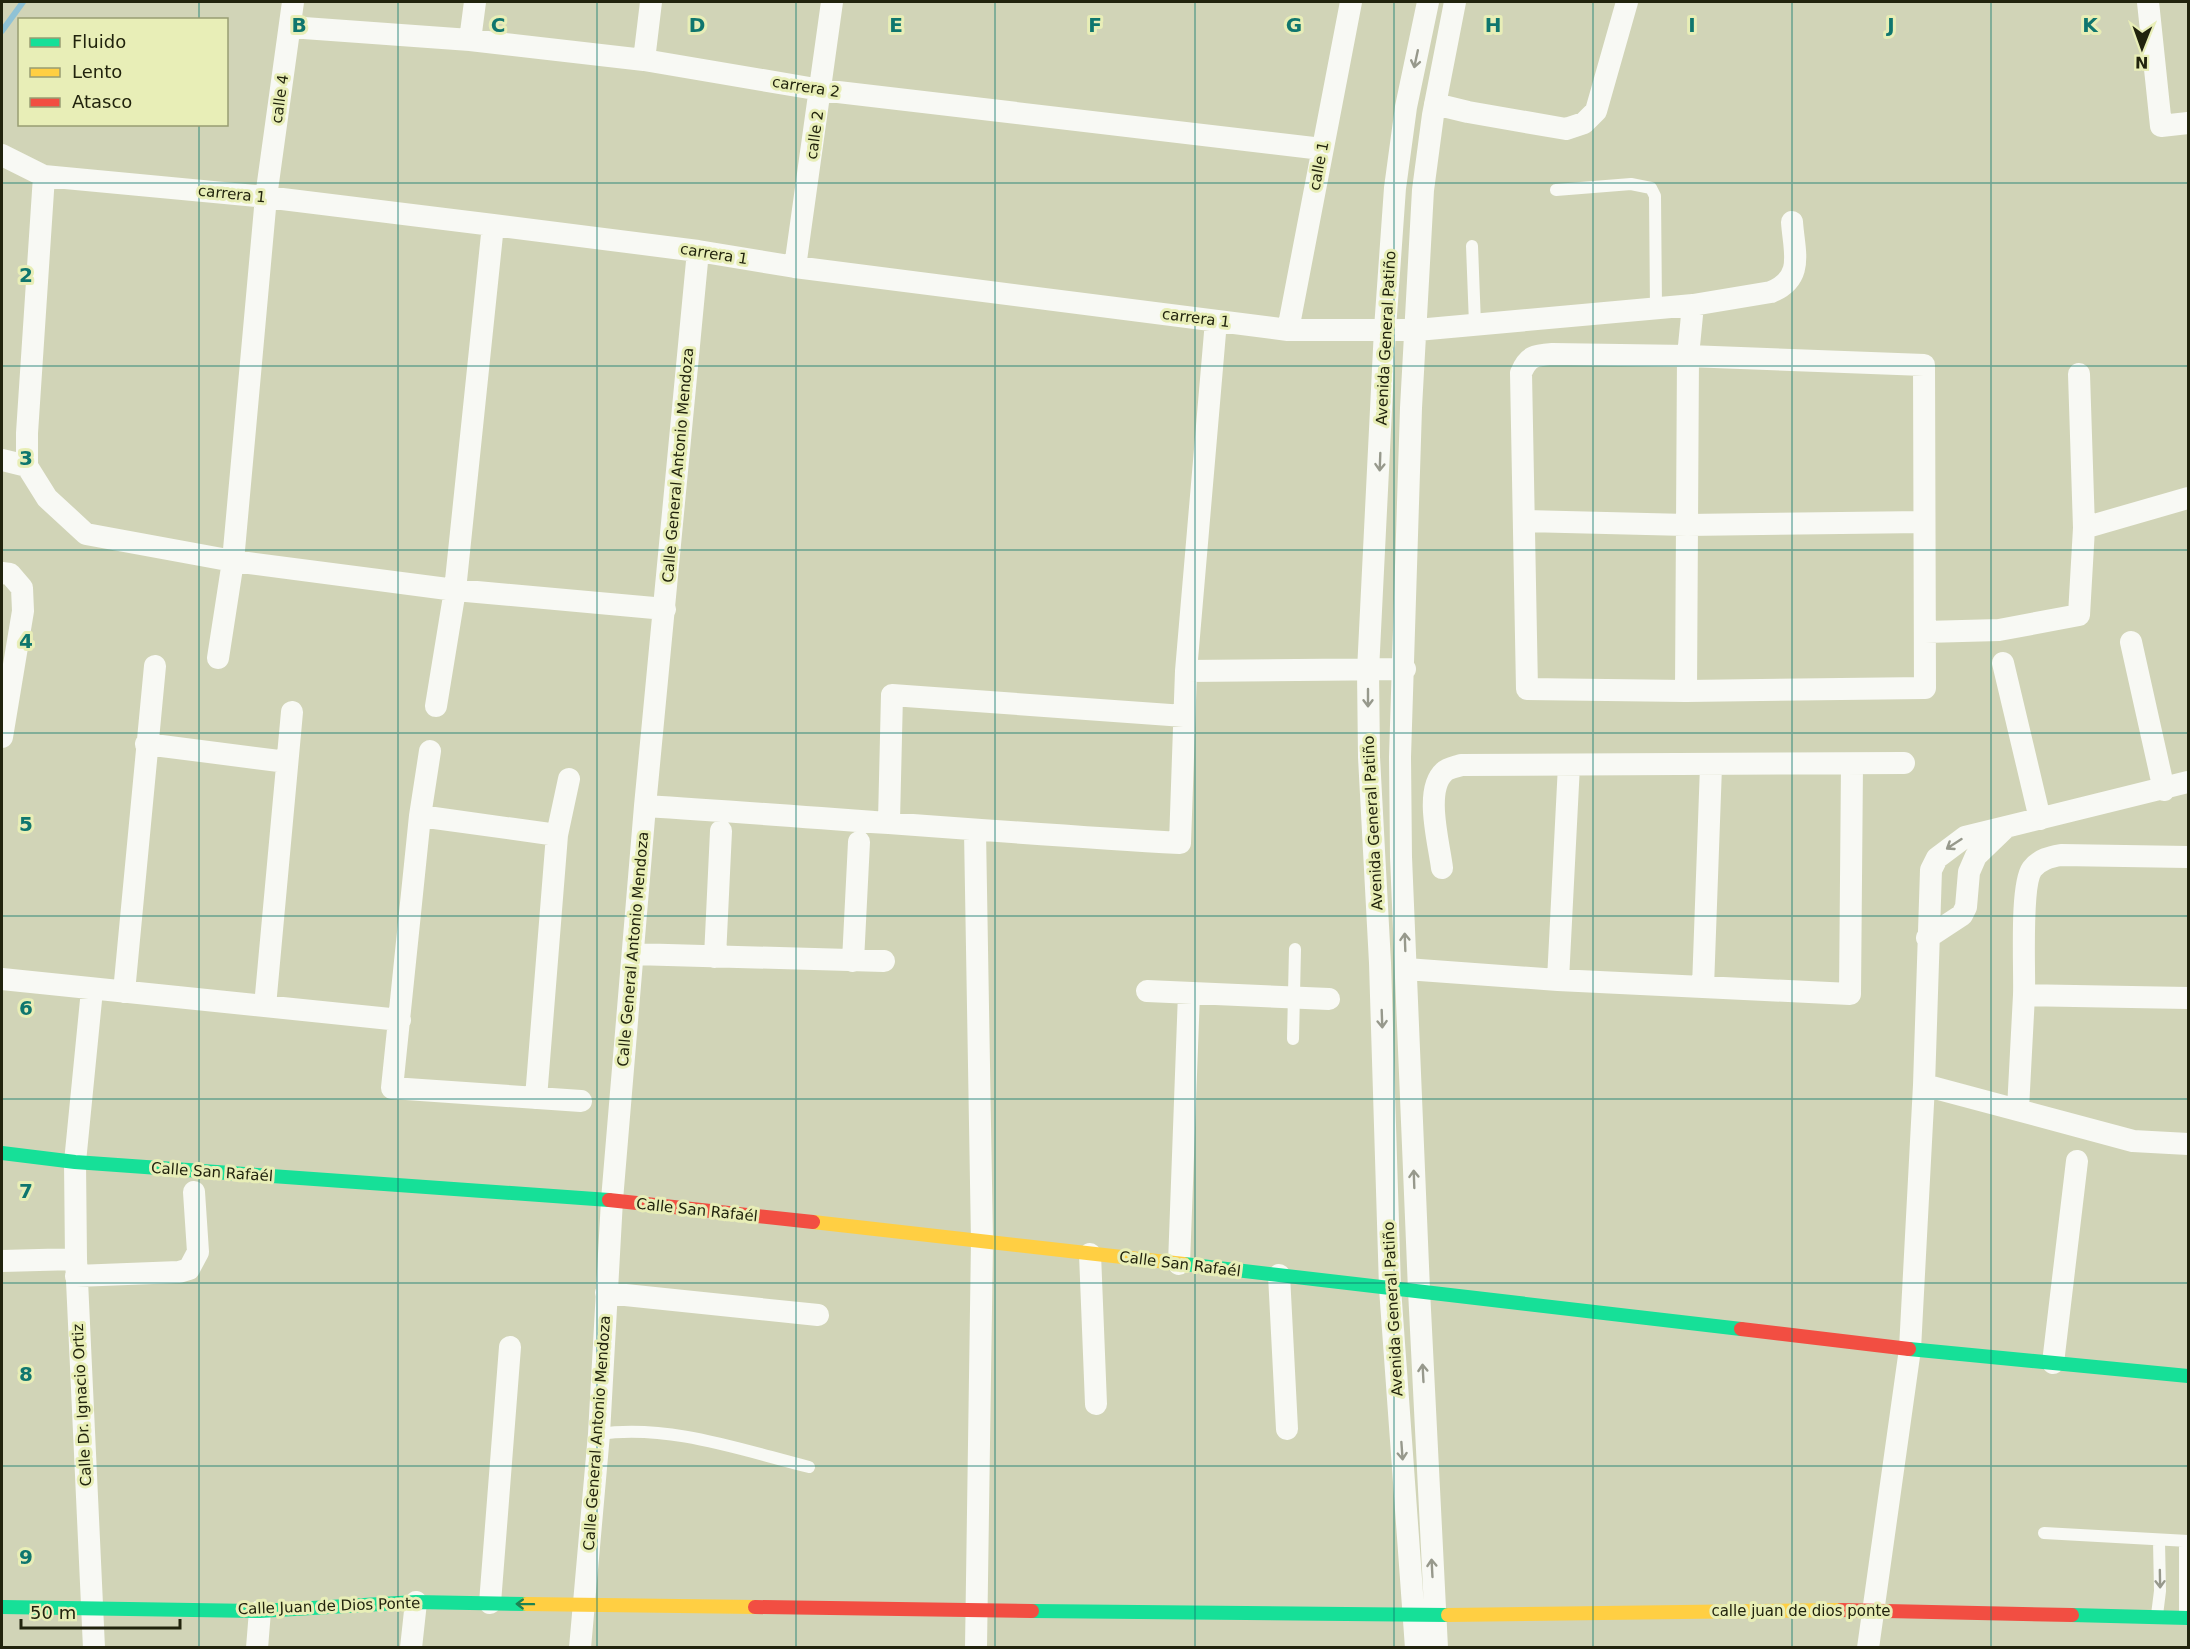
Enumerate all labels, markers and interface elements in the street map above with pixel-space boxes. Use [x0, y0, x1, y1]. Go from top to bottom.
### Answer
text: B [291, 13, 307, 37]
text: C [491, 13, 505, 37]
text: D [689, 13, 705, 37]
text: E [889, 13, 903, 37]
text: F [1088, 13, 1102, 37]
text: G [1286, 13, 1302, 37]
text: H [1485, 13, 1501, 37]
text: I [1688, 13, 1696, 37]
text: J [1885, 13, 1895, 37]
text: K [2082, 13, 2099, 37]
legend [18, 18, 228, 126]
north arrow [2112, 18, 2172, 78]
text: Fluido [72, 31, 126, 52]
one-way arrow [1410, 48, 1421, 68]
text: N [2135, 53, 2149, 72]
text: Lento [72, 61, 122, 82]
street label: calle 4 [268, 73, 292, 125]
street label: carrera 2 [771, 73, 841, 101]
text: Atasco [72, 91, 132, 112]
street label: calle 2 [803, 109, 827, 161]
street label: calle 1 [1305, 140, 1333, 192]
street label: carrera 1 [197, 181, 267, 207]
street label: carrera 1 [679, 240, 749, 268]
street label: Avenida General Patiño [1372, 250, 1400, 426]
text: 2 [19, 263, 33, 287]
street label: carrera 1 [1161, 305, 1231, 331]
street label: Calle General Antonio Mendoza [659, 347, 697, 583]
text: 3 [19, 446, 33, 470]
one-way arrow [1374, 451, 1385, 471]
text: 4 [19, 629, 33, 653]
one-way arrow [1363, 688, 1374, 708]
street label: Avenida General Patiño [1359, 735, 1387, 911]
text: 5 [19, 812, 33, 836]
street label: Calle General Antonio Mendoza [614, 831, 652, 1067]
one-way arrow [1947, 838, 1963, 850]
one-way arrow [1399, 932, 1410, 952]
text: 6 [19, 996, 33, 1020]
one-way arrow [1376, 1008, 1387, 1028]
street label: Calle San Rafaél [150, 1159, 274, 1185]
one-way arrow [1409, 1169, 1420, 1189]
text: 7 [19, 1179, 33, 1203]
street label: Calle San Rafaél [635, 1195, 759, 1225]
street label: Avenida General Patiño [1379, 1221, 1407, 1397]
street label: Calle San Rafaél [1118, 1248, 1242, 1280]
street label: Calle General Antonio Mendoza [580, 1315, 614, 1551]
street label: Calle Dr. Ignacio Ortiz [69, 1323, 95, 1487]
text: 8 [19, 1362, 33, 1386]
one-way arrow [1417, 1364, 1428, 1384]
one-way arrow [1396, 1441, 1407, 1461]
text: 9 [19, 1545, 33, 1569]
one-way arrow [1427, 1559, 1438, 1579]
one-way arrow [2154, 1569, 2165, 1588]
scale bar [21, 1592, 180, 1630]
street label: Calle Juan de Dios Ponte [237, 1594, 421, 1618]
one-way arrow [516, 1598, 536, 1610]
text: 50 m [30, 1602, 76, 1623]
street label: calle juan de dios ponte [1711, 1602, 1891, 1620]

